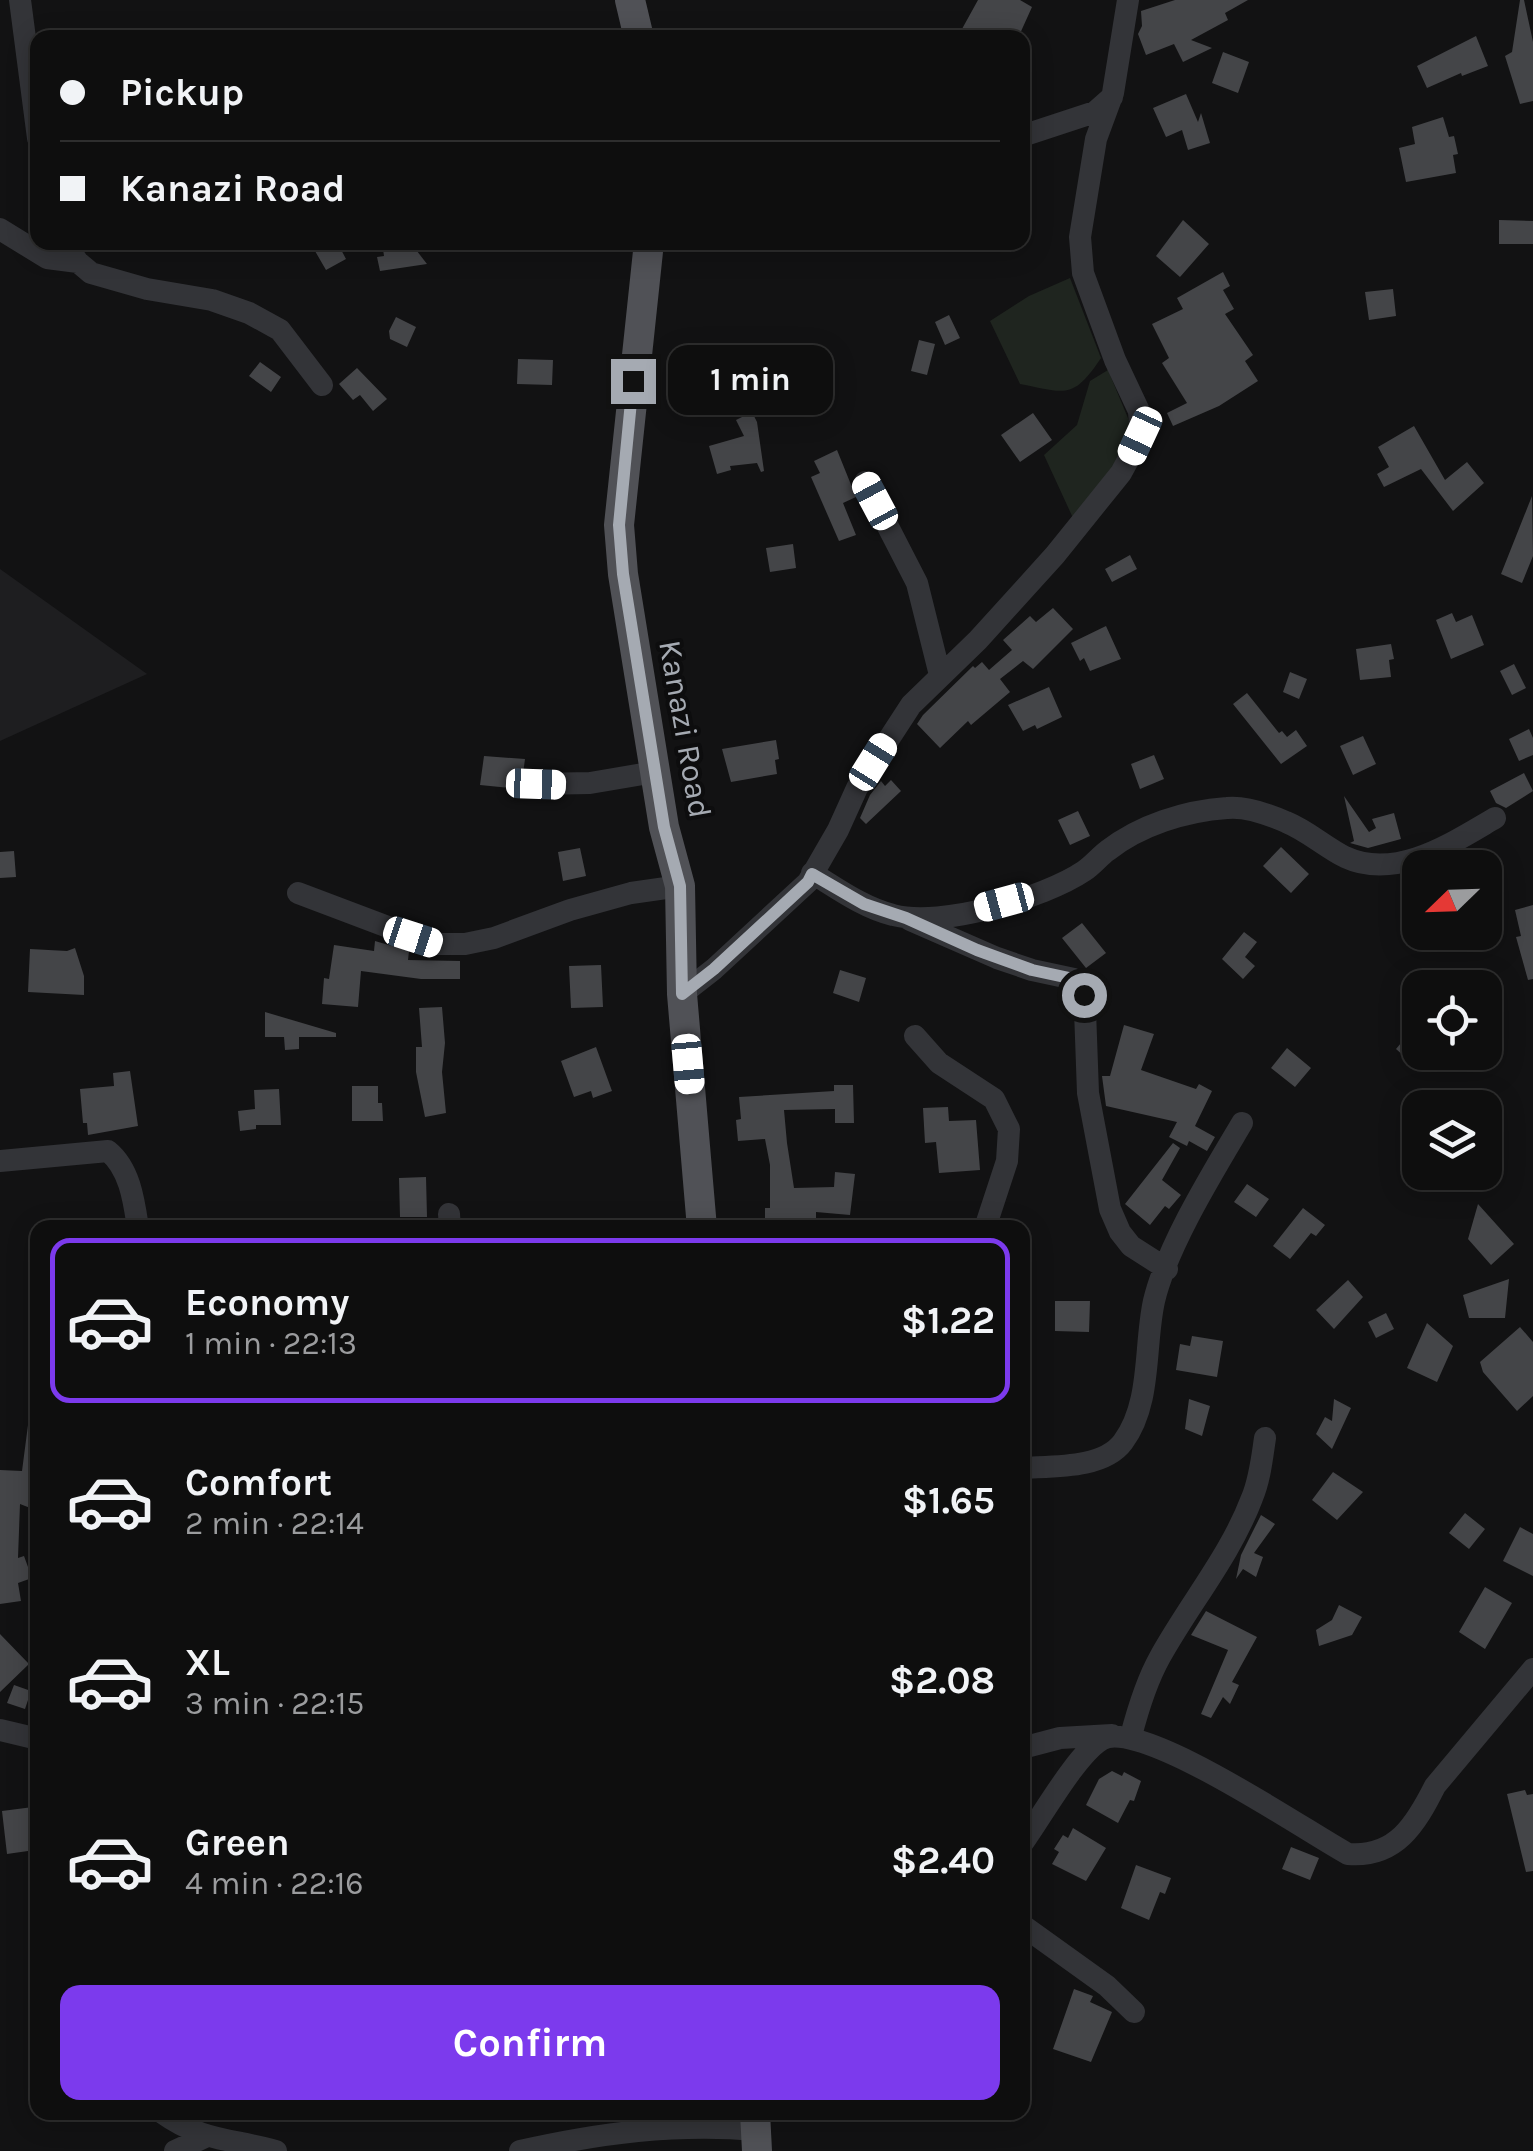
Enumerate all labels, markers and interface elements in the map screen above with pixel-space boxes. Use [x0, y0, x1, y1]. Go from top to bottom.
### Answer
text: Pickup [120, 70, 244, 115]
text: Kanazi Road [120, 166, 345, 211]
callout: 1 min [668, 346, 833, 416]
route end [611, 359, 656, 404]
text: 1 min [710, 361, 791, 398]
car [1114, 402, 1166, 470]
car [848, 467, 902, 535]
street label: Kanazi Road [651, 637, 719, 821]
car [844, 729, 902, 795]
car [505, 768, 567, 800]
north arrow [1402, 850, 1502, 950]
map controls [1402, 850, 1502, 1190]
car [971, 880, 1037, 924]
car [380, 913, 446, 961]
button: locate [1402, 970, 1502, 1070]
route start [1062, 973, 1107, 1018]
car [670, 1033, 706, 1095]
button: layers [1402, 1090, 1502, 1190]
icon: car [65, 1276, 155, 1366]
text: Economy [185, 1280, 349, 1325]
text: $1.22 [901, 1298, 995, 1343]
text: 1 min · 22:13 [185, 1325, 357, 1362]
icon: car [65, 1456, 155, 1546]
text: Comfort [185, 1460, 332, 1505]
text: $1.65 [902, 1478, 995, 1523]
text: 2 min · 22:14 [185, 1505, 364, 1542]
icon: car [65, 1636, 155, 1726]
text: XL [185, 1640, 230, 1685]
text: $2.08 [889, 1658, 995, 1703]
text: 3 min · 22:15 [185, 1685, 364, 1722]
icon: car [65, 1816, 155, 1906]
text: Green [185, 1820, 290, 1865]
text: $2.40 [891, 1838, 995, 1883]
text: 4 min · 22:16 [185, 1865, 364, 1902]
button: Confirm [60, 1985, 1000, 2100]

